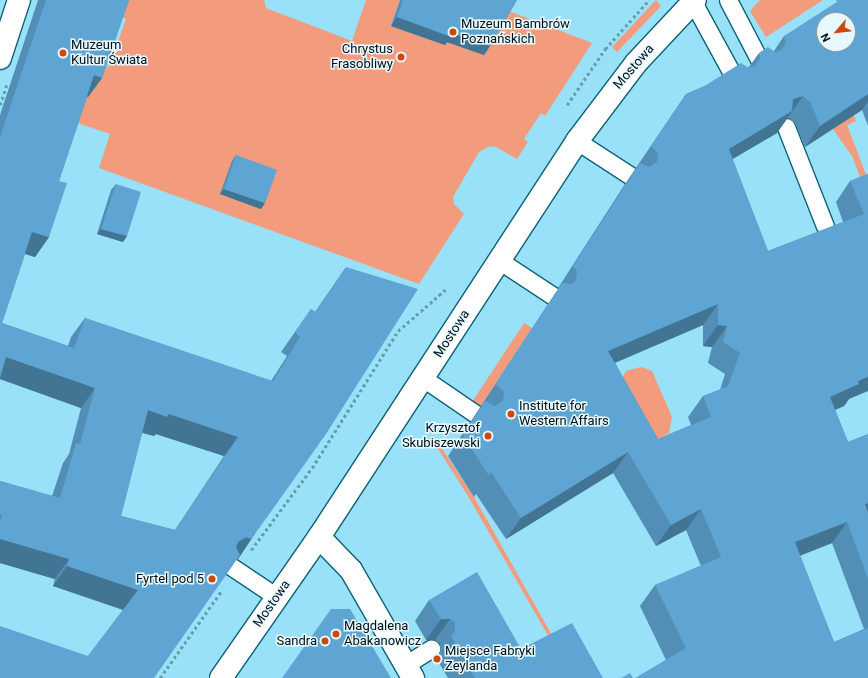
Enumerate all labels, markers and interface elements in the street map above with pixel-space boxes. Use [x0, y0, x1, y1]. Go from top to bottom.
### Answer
north arrow [816, 12, 856, 52]
place label: Muzeum Bambrów Poznańskich [461, 17, 570, 48]
marker: Muzeum Bambrów Poznańskich [448, 27, 458, 37]
text: N [818, 31, 833, 44]
place label: Muzeum Kultur Świata [71, 38, 147, 69]
place label: Chrystus Frasobliwy [331, 42, 393, 73]
street label: Mostowa [610, 42, 658, 92]
marker: Muzeum Kultur Świata [58, 48, 68, 58]
marker: Chrystus Frasobliwy [396, 52, 406, 62]
street label: Mostowa [431, 307, 473, 361]
place label: Institute for Western Affairs [519, 399, 609, 430]
marker: Institute for Western Affairs [506, 409, 516, 419]
place label: Krzysztof Skubiszewski [402, 421, 480, 452]
marker: Krzysztof Skubiszewski [483, 431, 493, 441]
place label: Fyrtel pod 5 [136, 571, 204, 587]
marker: Fyrtel pod 5 [207, 574, 217, 584]
street label: Mostowa [250, 577, 294, 631]
place label: Magdalena Abakanowicz [344, 619, 421, 650]
marker: Magdalena Abakanowicz [331, 629, 341, 639]
place label: Sandra [276, 633, 317, 649]
marker: Sandra [320, 636, 330, 646]
place label: Miejsce Fabryki Zeylanda [445, 644, 535, 675]
marker: Miejsce Fabryki Zeylanda [432, 654, 442, 664]

